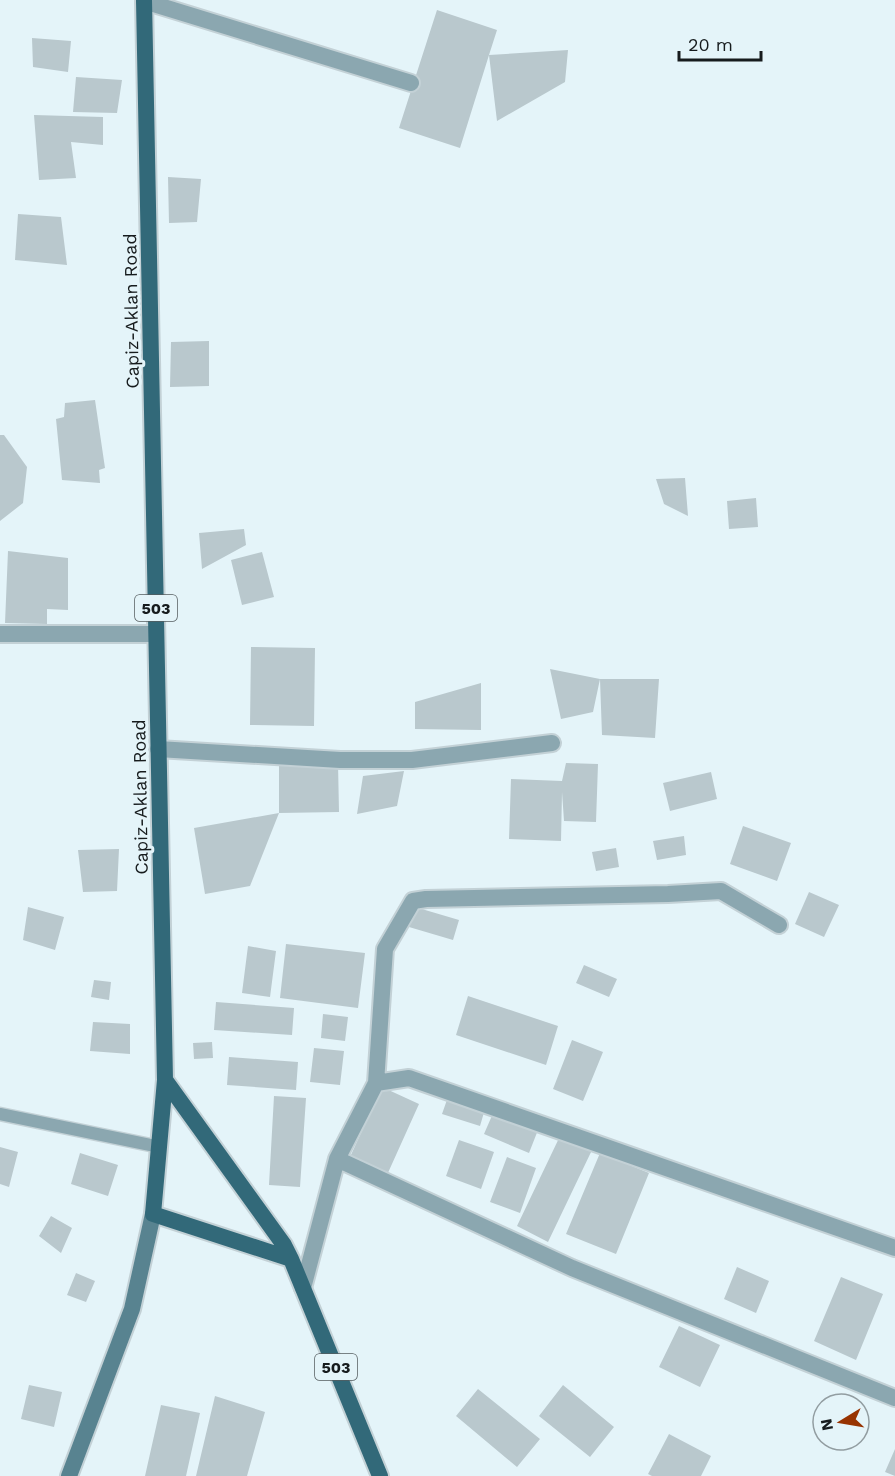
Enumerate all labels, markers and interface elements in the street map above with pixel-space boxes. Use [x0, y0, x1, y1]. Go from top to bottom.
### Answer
scale bar [679, 24, 762, 62]
text: 20 m [688, 34, 733, 55]
street label: Capiz-Aklan Road [119, 233, 143, 389]
road number: 503 [135, 595, 177, 621]
street label: Capiz-Aklan Road [128, 719, 152, 875]
road number: 503 [315, 1354, 357, 1380]
north arrow [811, 1392, 871, 1452]
text: N [816, 1417, 837, 1432]

